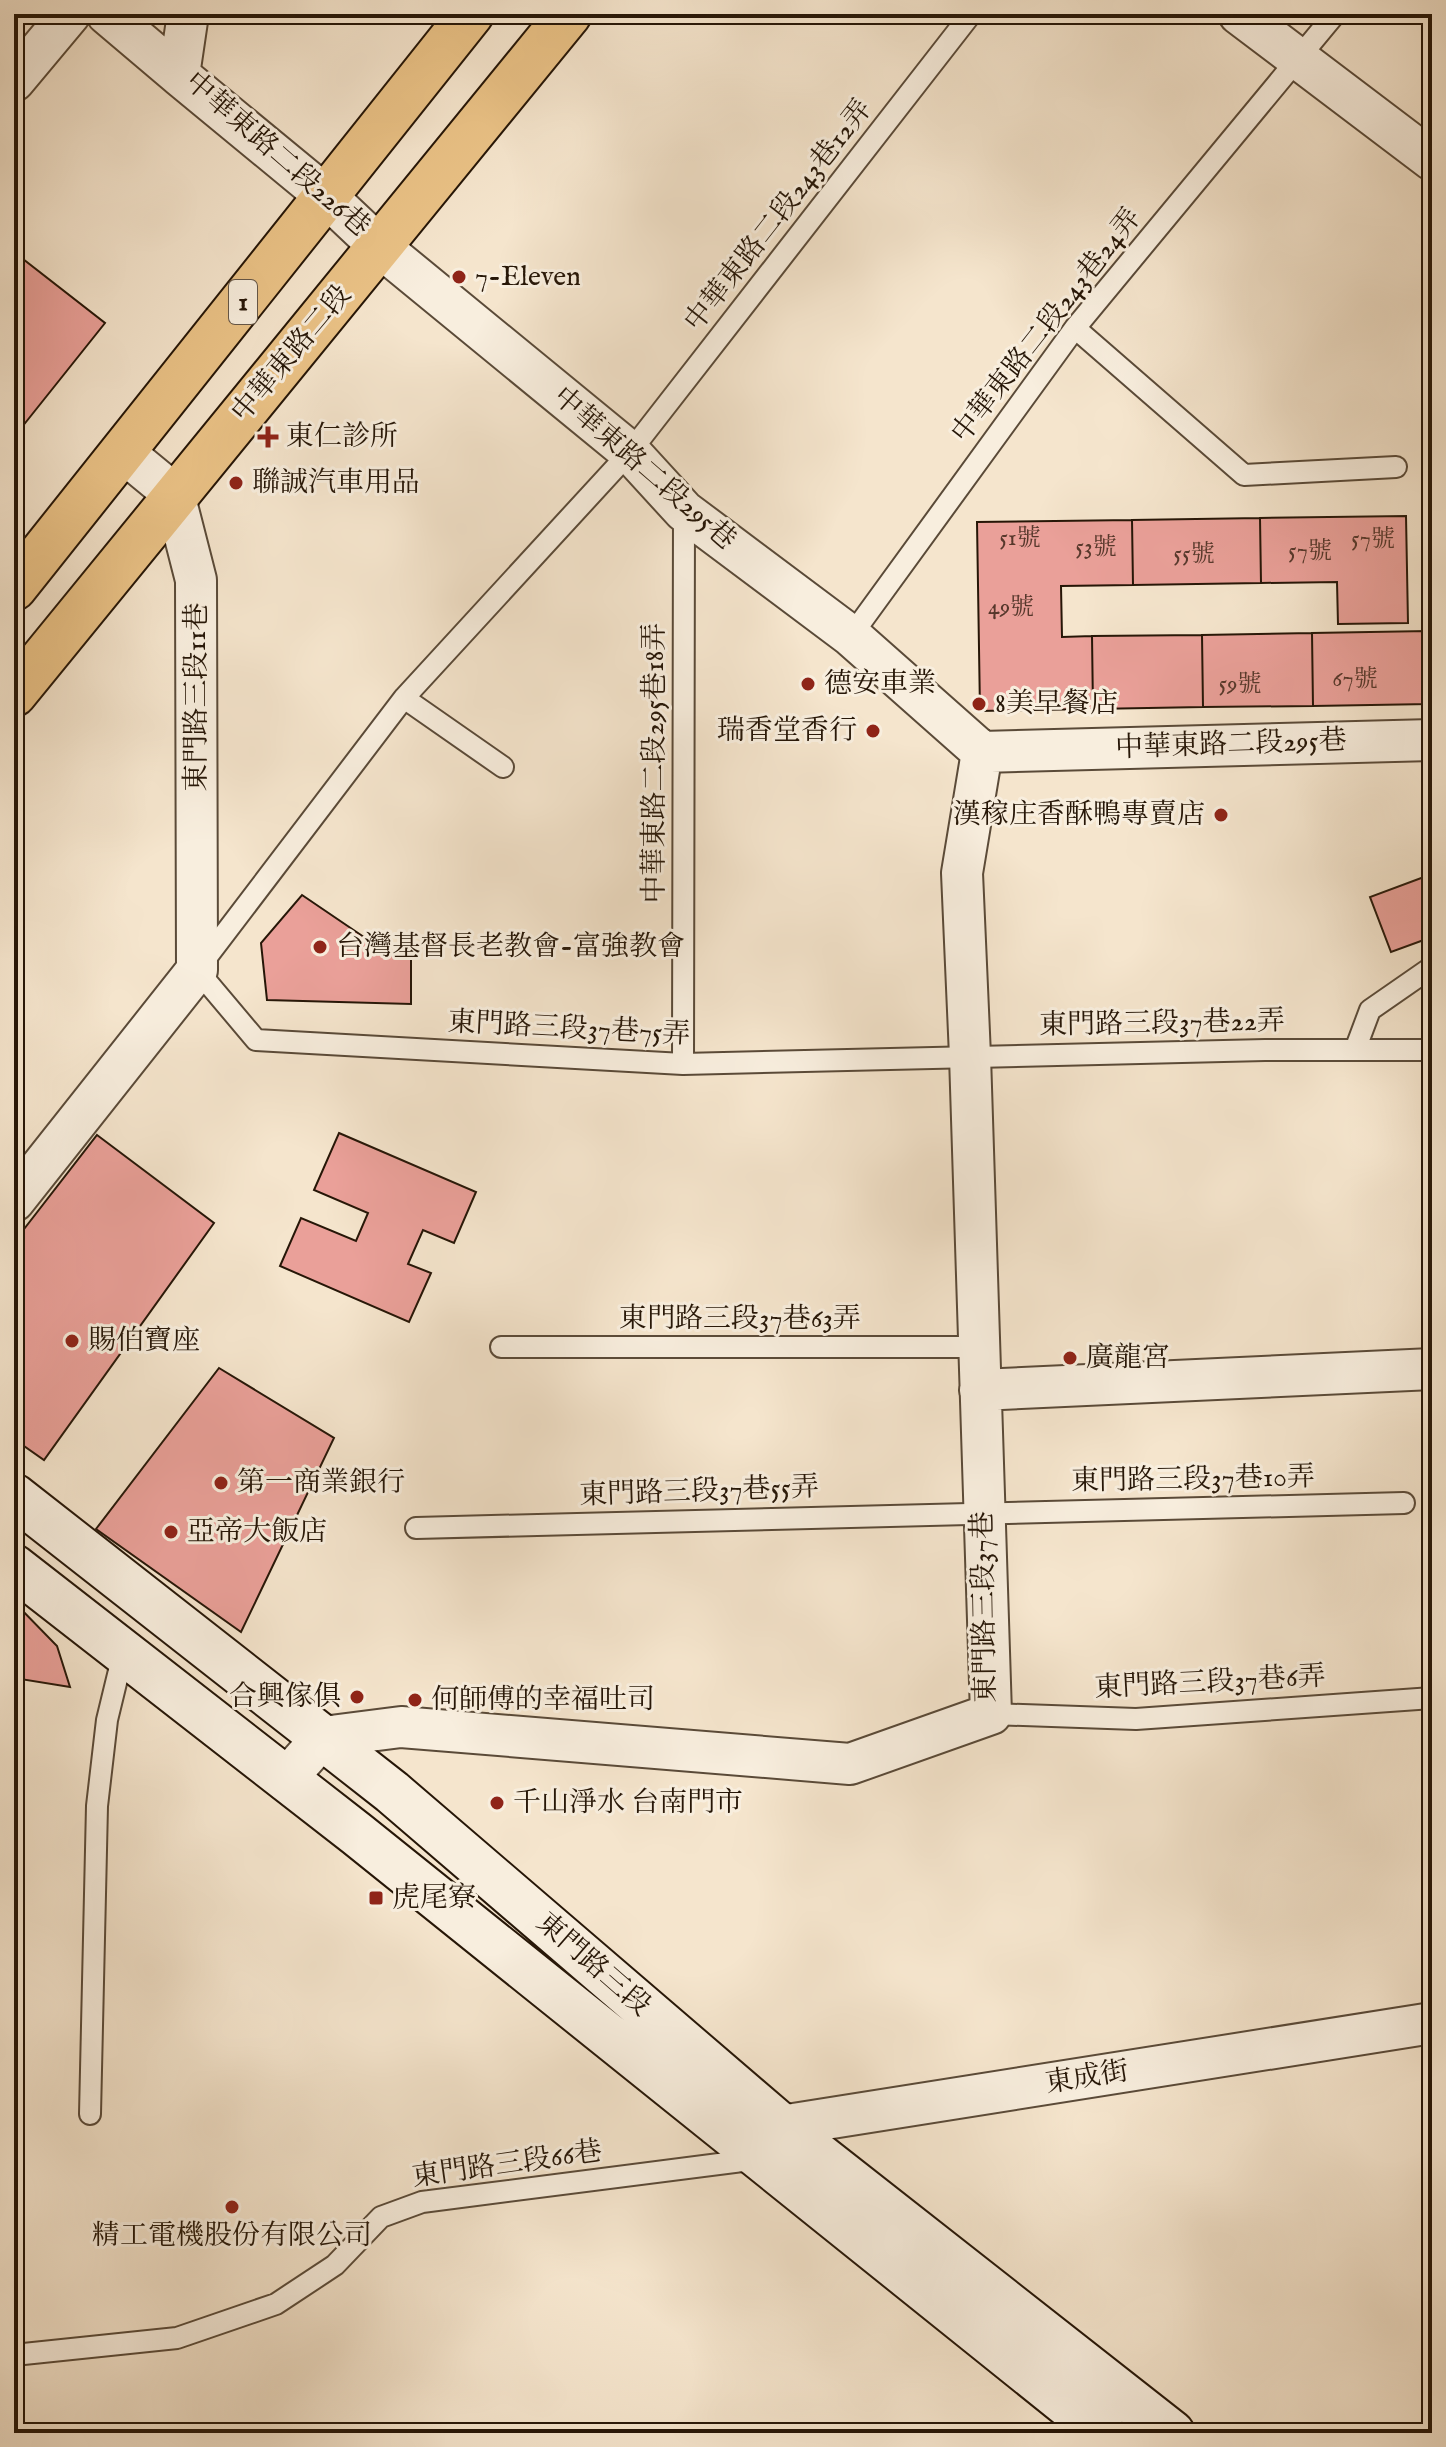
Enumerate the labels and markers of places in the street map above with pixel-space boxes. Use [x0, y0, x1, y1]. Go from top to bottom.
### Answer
place label: 7-Eleven [475, 260, 581, 295]
marker: 7-Eleven [450, 268, 468, 286]
place label: 東仁診所 [286, 420, 398, 455]
marker: 東仁診所 [257, 426, 279, 448]
place label: 聯誠汽車用品 [252, 466, 420, 501]
marker: 聯誠汽車用品 [227, 474, 245, 492]
place label: 德安車業 [824, 667, 936, 702]
marker: 德安車業 [799, 675, 817, 693]
place label: 8美早餐店 [995, 687, 1118, 722]
marker: 8美早餐店 [970, 695, 988, 713]
place label: 瑞香堂香行 [717, 714, 857, 749]
marker: 瑞香堂香行 [864, 722, 882, 740]
place label: 漢稼庄香酥鴨專賣店 [953, 798, 1205, 833]
marker: 漢稼庄香酥鴨專賣店 [1212, 806, 1230, 824]
place label: 台灣基督長老教會-富強教會 [336, 930, 685, 965]
marker: 台灣基督長老教會-富強教會 [311, 938, 329, 956]
place label: 賜伯寶座 [88, 1324, 200, 1359]
marker: 賜伯寶座 [63, 1332, 81, 1350]
place label: 廣龍宮 [1086, 1341, 1170, 1376]
marker: 廣龍宮 [1061, 1349, 1079, 1367]
place label: 第一商業銀行 [237, 1466, 405, 1501]
marker: 第一商業銀行 [212, 1474, 230, 1492]
place label: 亞帝大飯店 [187, 1515, 327, 1550]
marker: 亞帝大飯店 [162, 1523, 180, 1541]
place label: 合興傢俱 [229, 1680, 341, 1715]
place label: 何師傅的幸福吐司 [431, 1683, 655, 1718]
marker: 合興傢俱 [348, 1688, 366, 1706]
marker: 何師傅的幸福吐司 [406, 1691, 424, 1709]
place label: 千山淨水 台南門市 [513, 1786, 743, 1821]
marker: 千山淨水 台南門市 [488, 1794, 506, 1812]
place label: 虎尾寮 [392, 1881, 476, 1916]
marker: 虎尾寮 [367, 1889, 385, 1907]
marker: 精工電機股份有限公司 [223, 2198, 241, 2216]
place label: 精工電機股份有限公司 [92, 2219, 372, 2254]

